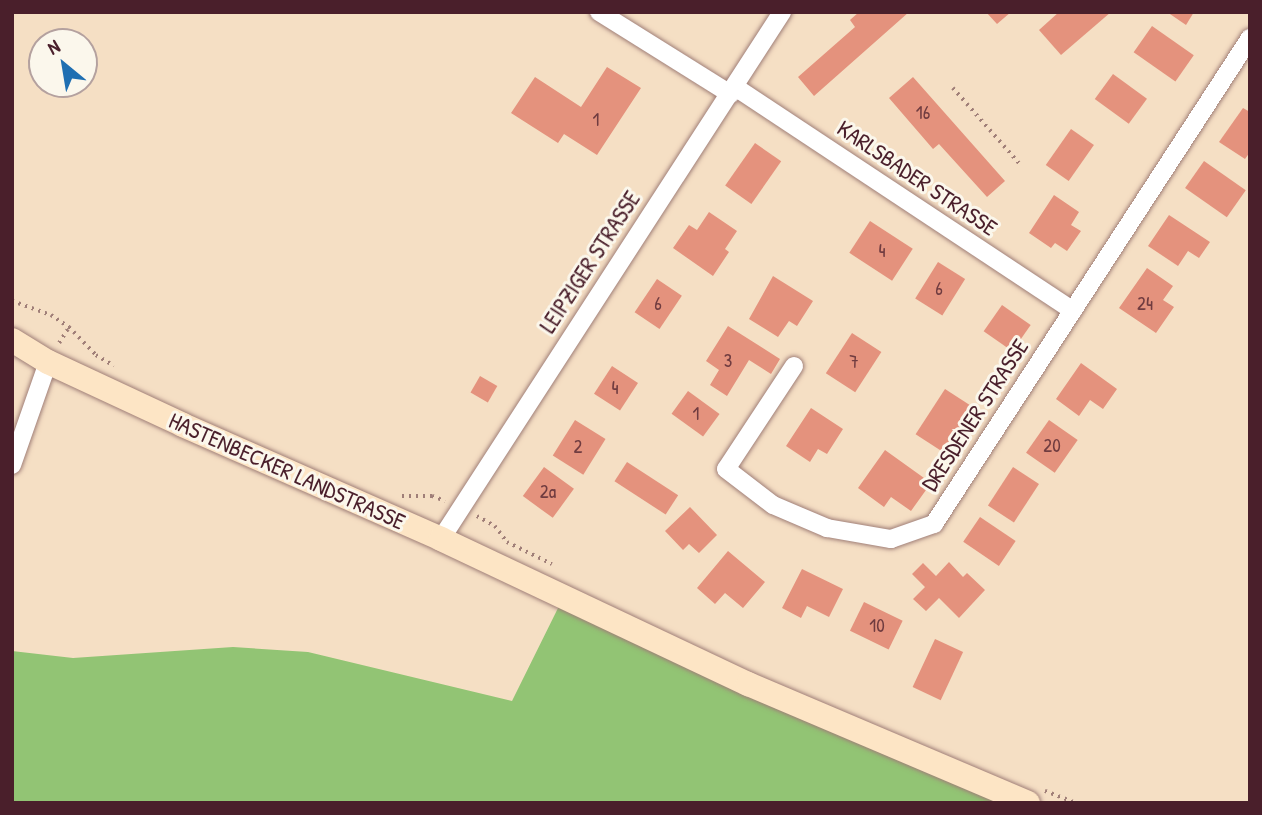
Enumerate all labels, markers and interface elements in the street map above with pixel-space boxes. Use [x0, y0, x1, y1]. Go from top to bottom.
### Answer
north arrow [28, 28, 98, 98]
text: N [43, 33, 64, 60]
house number: 16 [916, 102, 930, 124]
house number: 1 [593, 109, 599, 131]
street label: KARLSBADER STRASSE [832, 114, 1002, 242]
street label: LEIPZIGER STRASSE [534, 186, 646, 338]
house number: 4 [878, 240, 886, 262]
house number: 6 [935, 278, 943, 300]
house number: 6 [654, 293, 662, 315]
house number: 24 [1137, 293, 1153, 315]
street label: DRESDENER STRASSE [916, 334, 1034, 496]
house number: 3 [724, 350, 732, 372]
house number: 7 [849, 351, 859, 373]
house number: 4 [611, 377, 619, 399]
house number: 1 [693, 403, 699, 425]
street label: HASTENBECKER LANDSTRASSE [165, 406, 409, 536]
house number: 20 [1043, 435, 1061, 457]
house number: 2 [574, 436, 582, 458]
house number: 2a [540, 481, 556, 503]
house number: 10 [869, 615, 885, 637]

